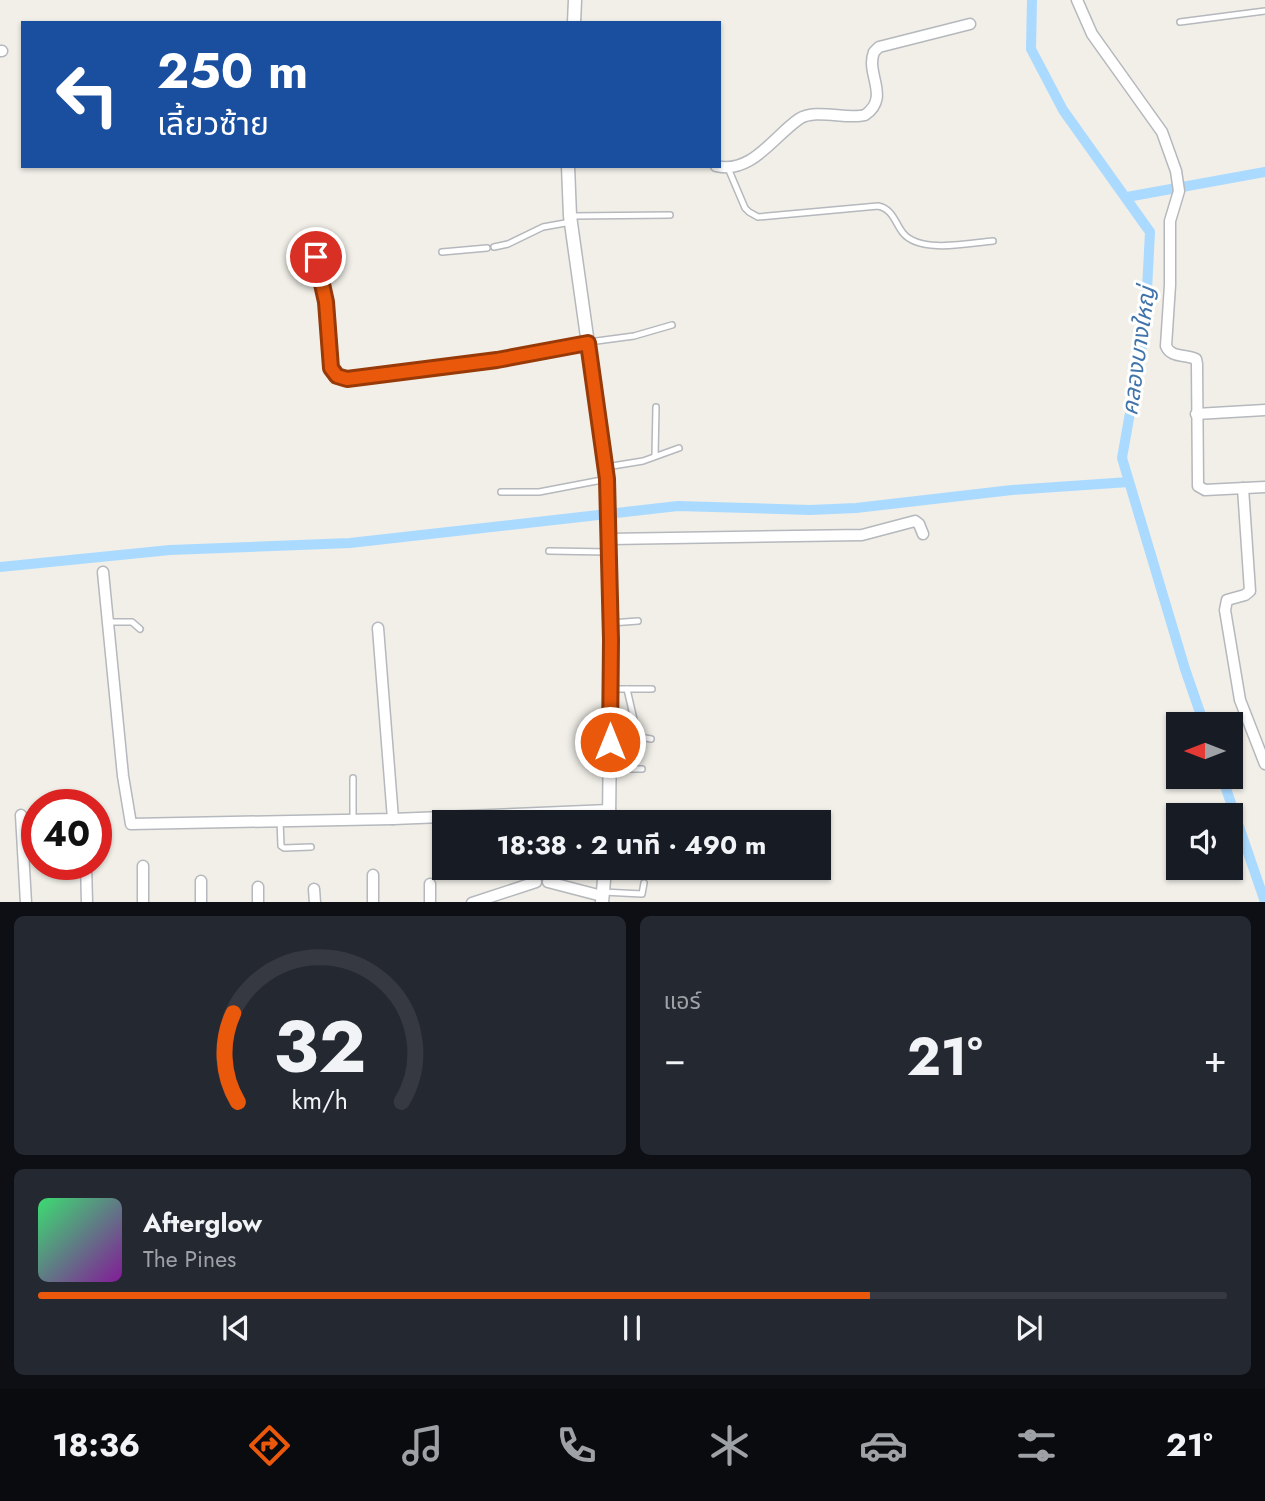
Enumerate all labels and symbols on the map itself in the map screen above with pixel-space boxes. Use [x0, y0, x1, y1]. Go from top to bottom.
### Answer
pin [286, 227, 346, 287]
water label: คลองบางใหญ่ [1112, 282, 1164, 417]
position arrow [573, 705, 647, 779]
north arrow [1166, 712, 1242, 789]
speed limit sign: 40 [21, 789, 112, 880]

